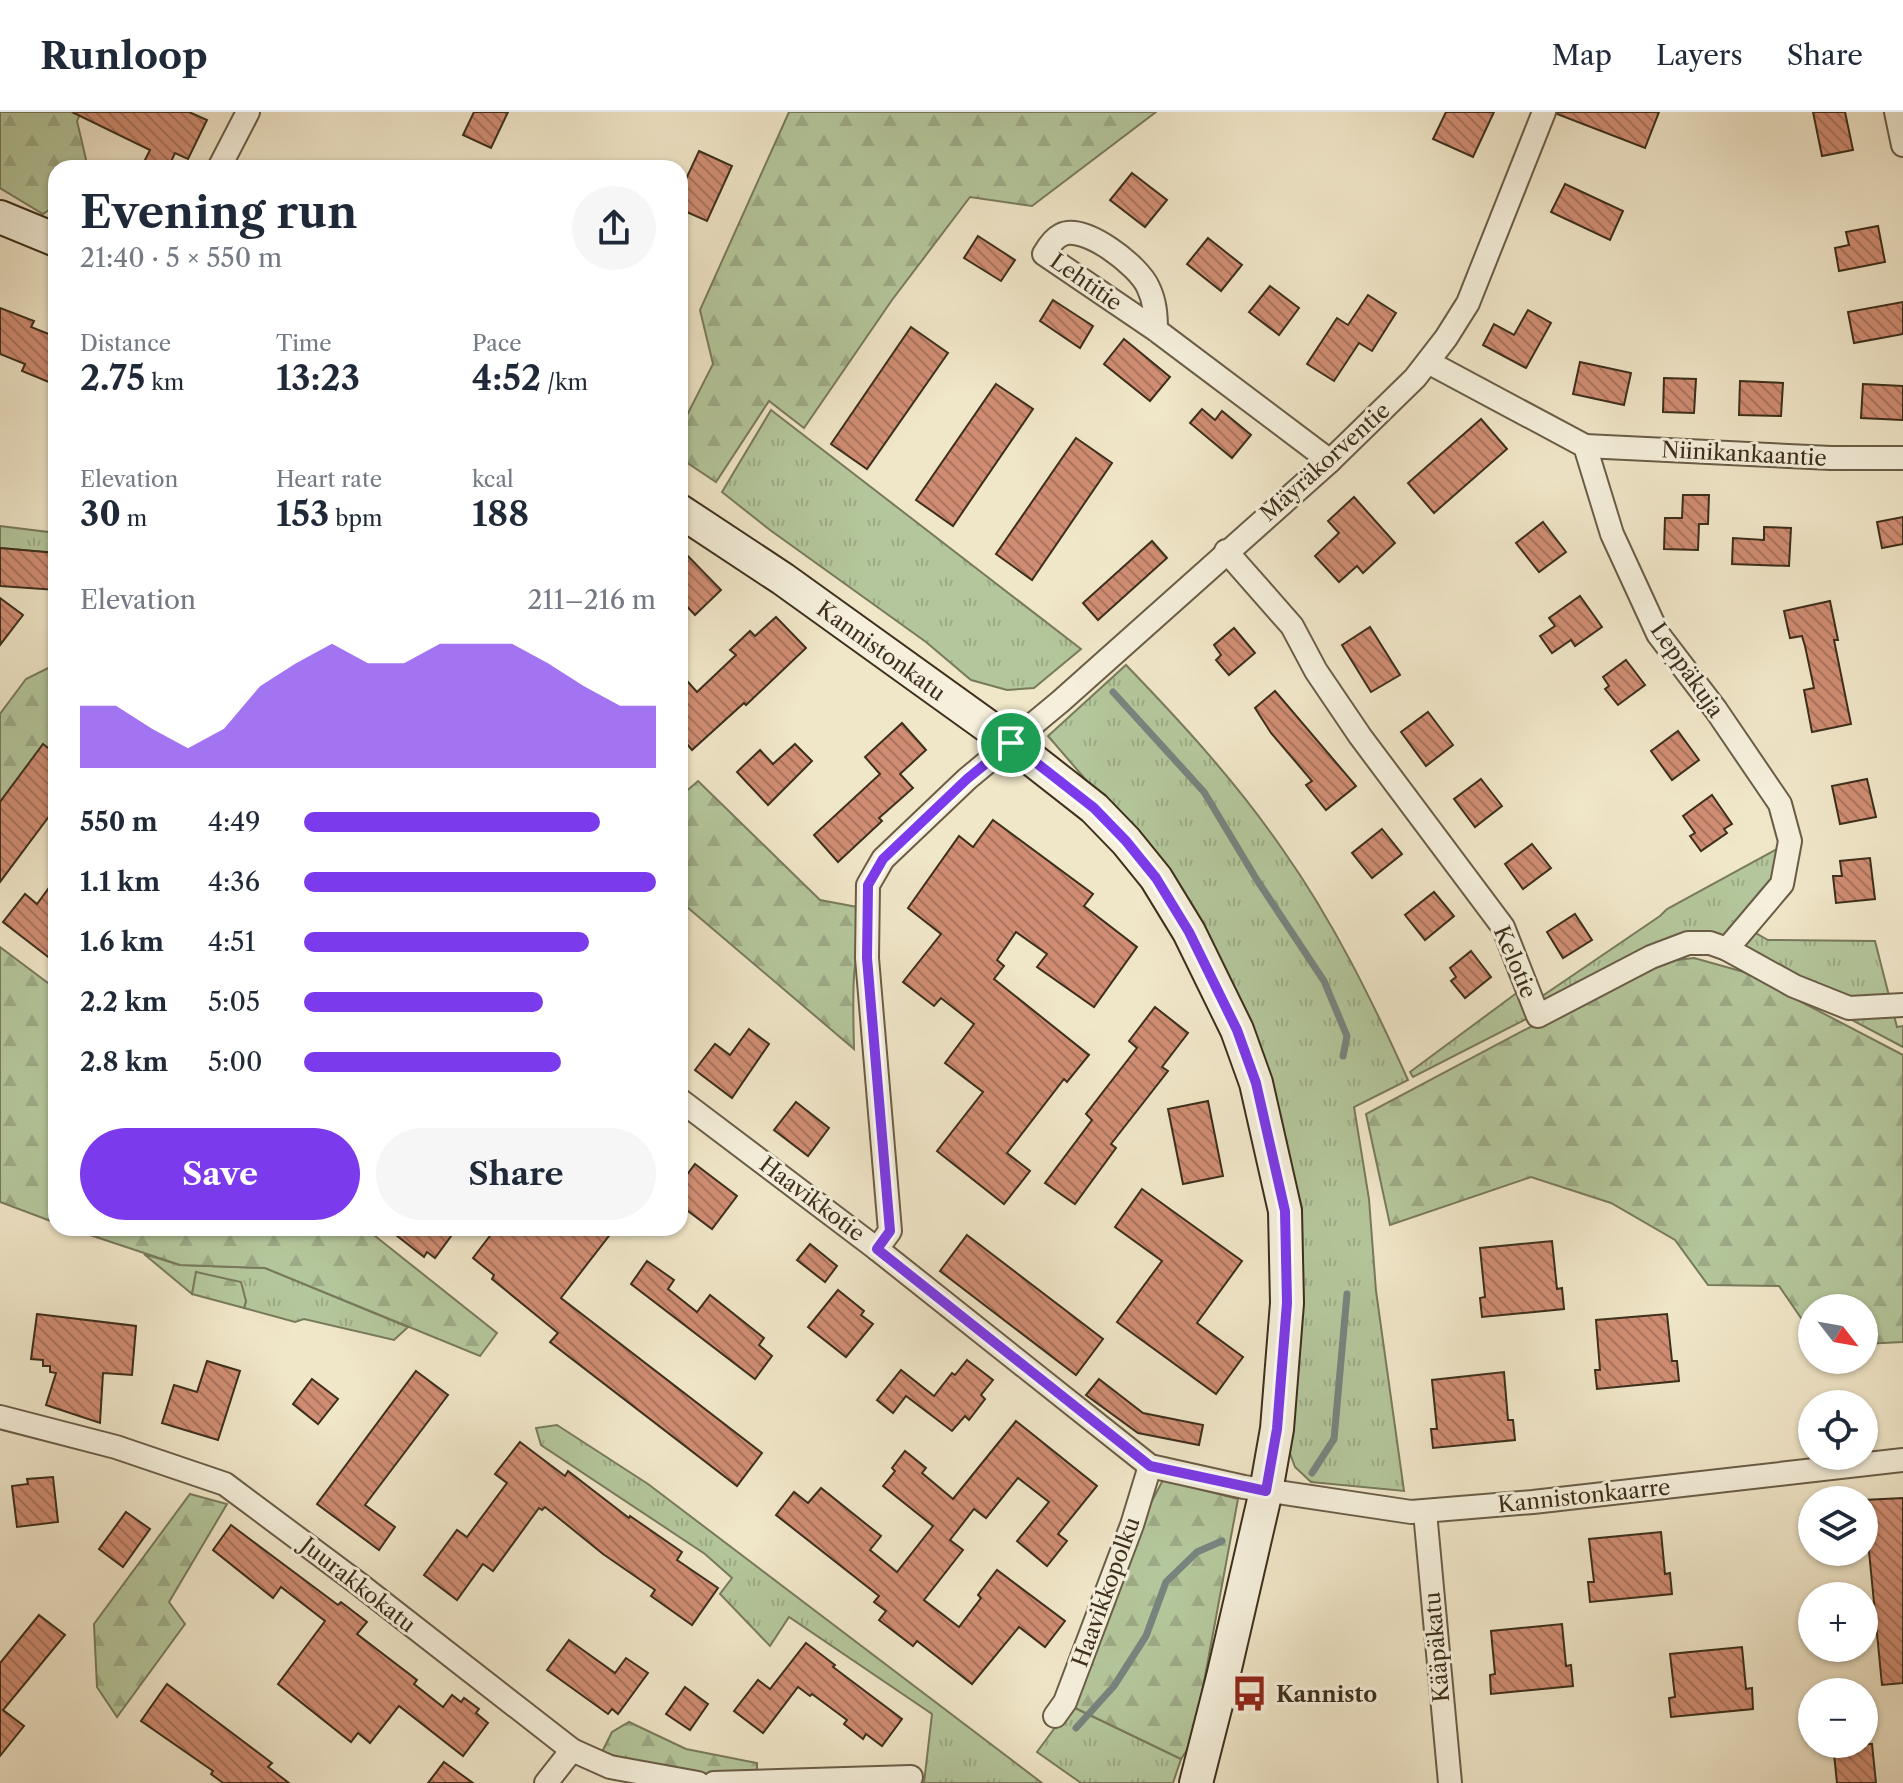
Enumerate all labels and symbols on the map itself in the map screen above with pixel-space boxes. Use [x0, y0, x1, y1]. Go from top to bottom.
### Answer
street label: Lehtitie [1045, 247, 1127, 317]
street label: Mäyräkorventie [1255, 397, 1395, 527]
street label: Niinikankaantie [1661, 436, 1827, 472]
street label: Kannistonkatu [811, 595, 951, 707]
street label: Leppäkuja [1645, 617, 1730, 723]
pin [977, 709, 1045, 777]
street label: Kelotie [1488, 922, 1542, 1002]
street label: Haavikkotie [754, 1151, 870, 1247]
north arrow [1798, 1294, 1878, 1374]
street label: Kannistonkaarre [1496, 1474, 1672, 1518]
street label: Haavikkopolku [1066, 1513, 1146, 1671]
street label: Juurakkokatu [293, 1530, 421, 1638]
street label: Kääpäkatu [1419, 1591, 1455, 1703]
bus stop icon: Kannisto [1231, 1675, 1269, 1713]
place label: Kannisto [1276, 1681, 1377, 1708]

